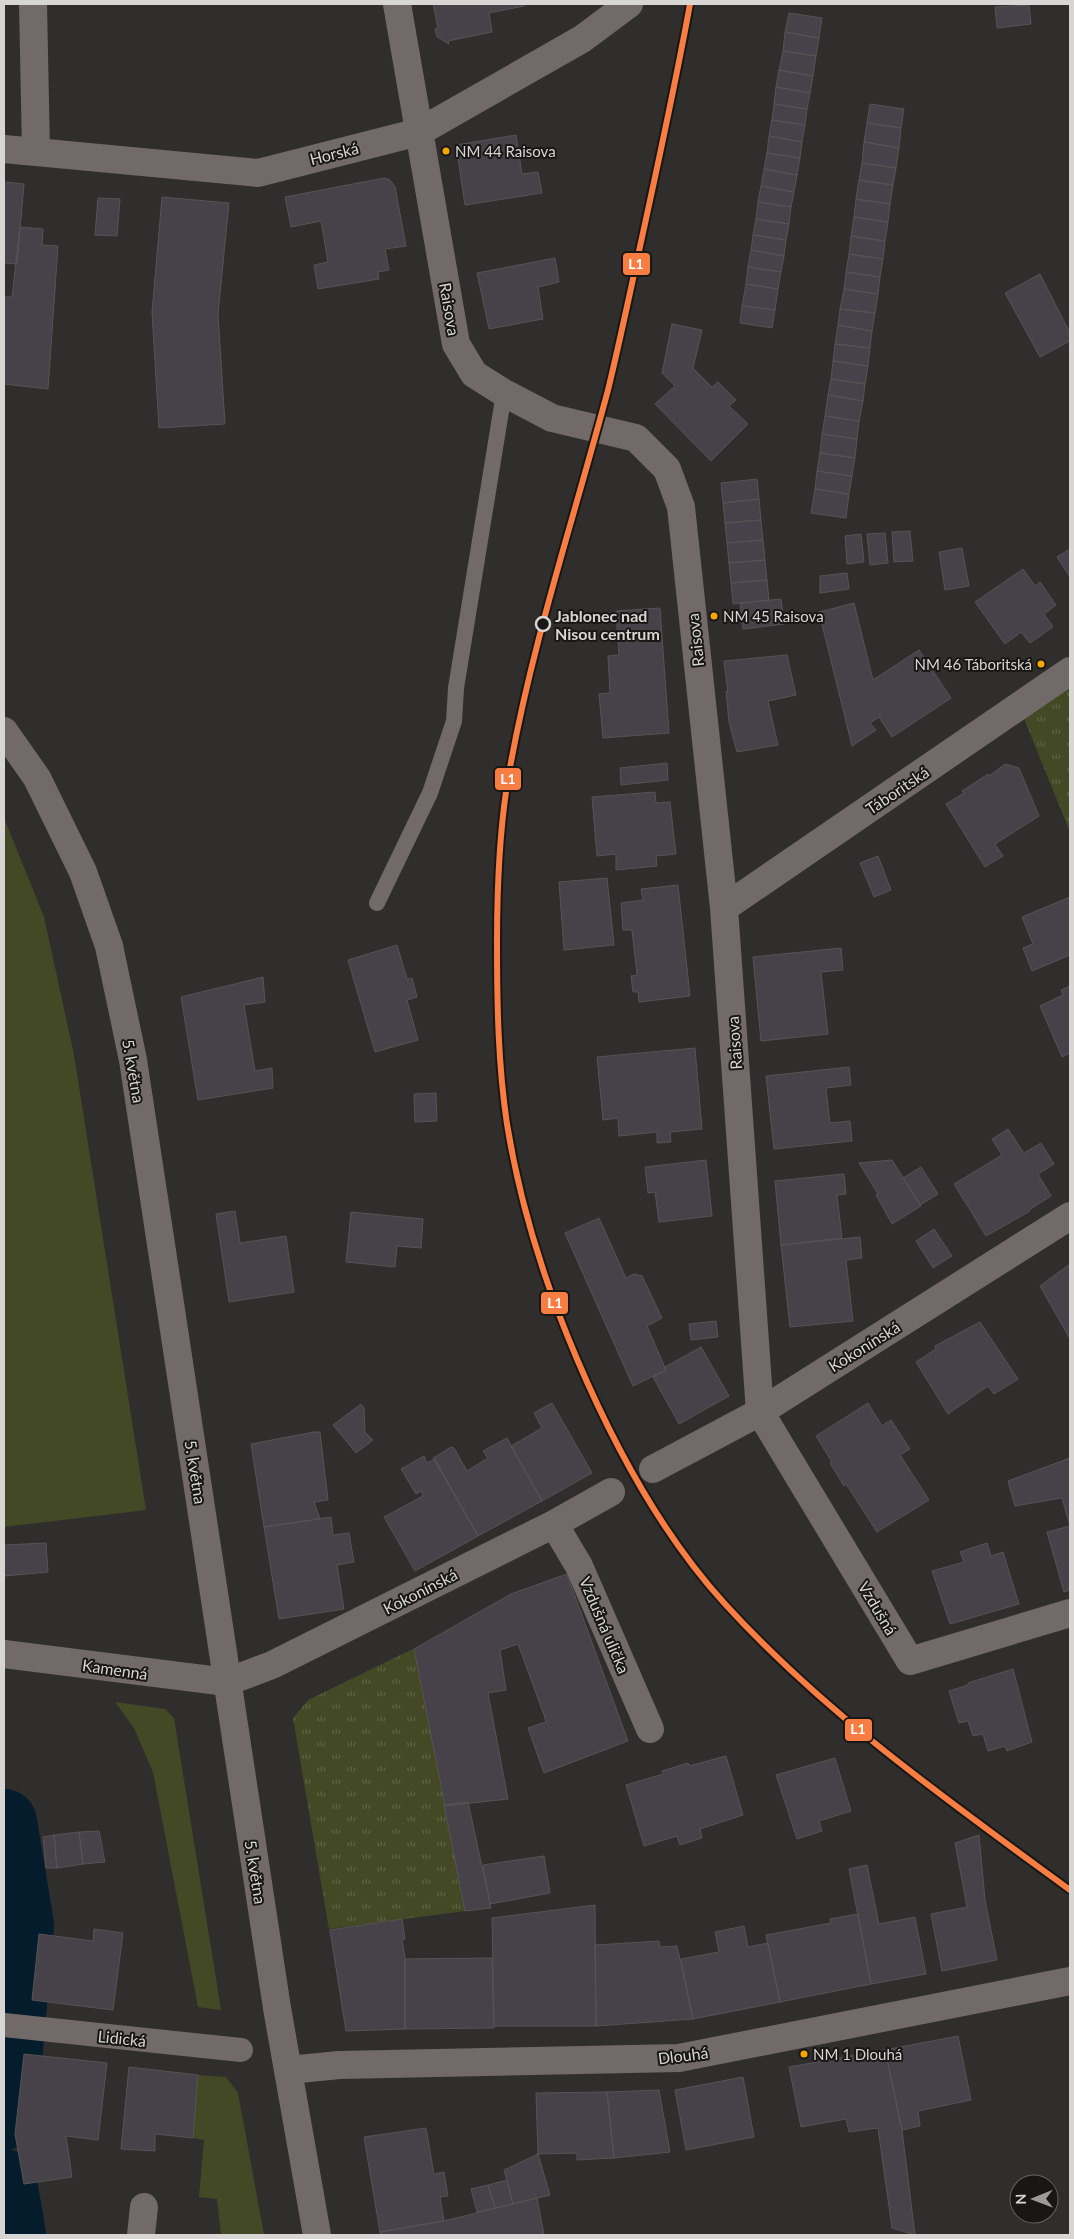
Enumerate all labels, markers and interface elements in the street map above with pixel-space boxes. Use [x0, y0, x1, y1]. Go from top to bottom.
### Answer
street label: Horská [308, 138, 360, 168]
place label: NM 44 Raisova [455, 142, 556, 160]
marker: NM 44 Raisova [441, 146, 451, 156]
line badge: L1 [622, 252, 651, 276]
text: L1 [628, 255, 644, 272]
street label: Raisova [436, 281, 464, 337]
place label: Jablonec nad Nisou centrum [555, 606, 660, 643]
place label: NM 45 Raisova [723, 607, 824, 625]
marker: NM 45 Raisova [709, 611, 719, 621]
street label: Raisova [683, 612, 707, 668]
marker: Jablonec nad Nisou centrum [535, 616, 551, 632]
place label: NM 46 Táboritská [914, 655, 1032, 673]
marker: NM 46 Táboritská [1036, 659, 1046, 669]
street label: Táboritská [862, 762, 932, 818]
line badge: L1 [494, 767, 522, 791]
text: L1 [500, 770, 516, 787]
street label: Raisova [723, 1016, 745, 1070]
street label: 5. května [119, 1038, 149, 1104]
line badge: L1 [540, 1291, 569, 1315]
text: L1 [547, 1294, 563, 1311]
street label: Kokonínská [825, 1317, 903, 1375]
street label: 5. května [182, 1439, 210, 1505]
street label: Kokonínská [380, 1564, 460, 1618]
street label: Vzdušná ulička [576, 1574, 634, 1676]
street label: Vzdušná [855, 1578, 901, 1638]
street label: Kamenná [81, 1655, 149, 1683]
line badge: L1 [844, 1718, 873, 1742]
text: L1 [850, 1720, 866, 1737]
street label: 5. května [242, 1839, 270, 1905]
street label: Lidická [97, 2026, 147, 2050]
street label: Dlouhá [657, 2042, 709, 2068]
place label: NM 1 Dlouhá [813, 2045, 902, 2063]
marker: NM 1 Dlouhá [799, 2049, 809, 2059]
north arrow [1009, 2174, 1059, 2224]
text: N [1012, 2194, 1029, 2205]

